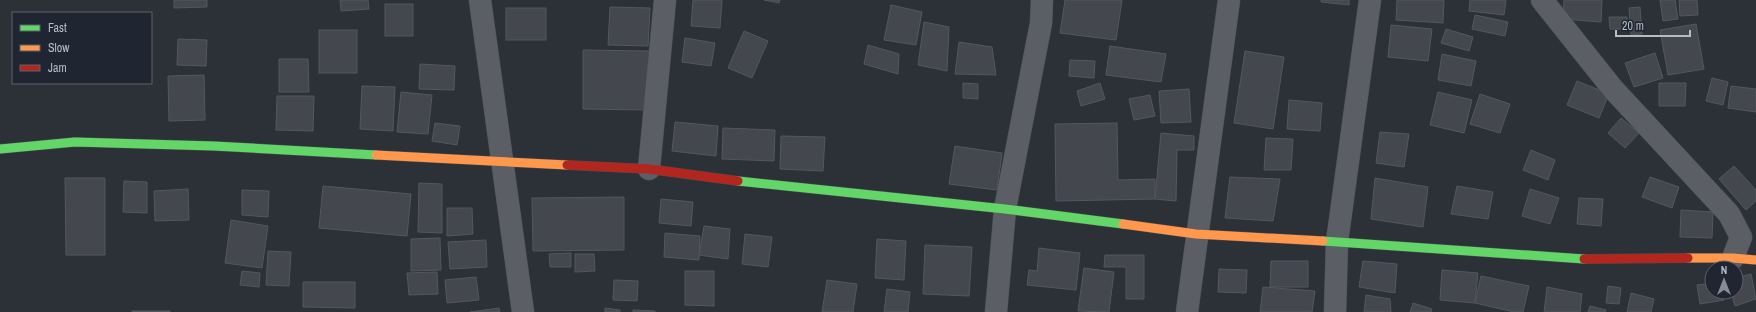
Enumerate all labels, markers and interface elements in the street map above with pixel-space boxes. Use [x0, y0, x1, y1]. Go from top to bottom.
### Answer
legend [12, 12, 152, 84]
scale bar [1616, 12, 1690, 38]
text: 20 m [1622, 18, 1644, 34]
text: Fast [48, 20, 67, 36]
text: Slow [48, 40, 70, 56]
text: Jam [48, 60, 67, 76]
north arrow [1704, 260, 1744, 300]
text: N [1721, 263, 1727, 277]

